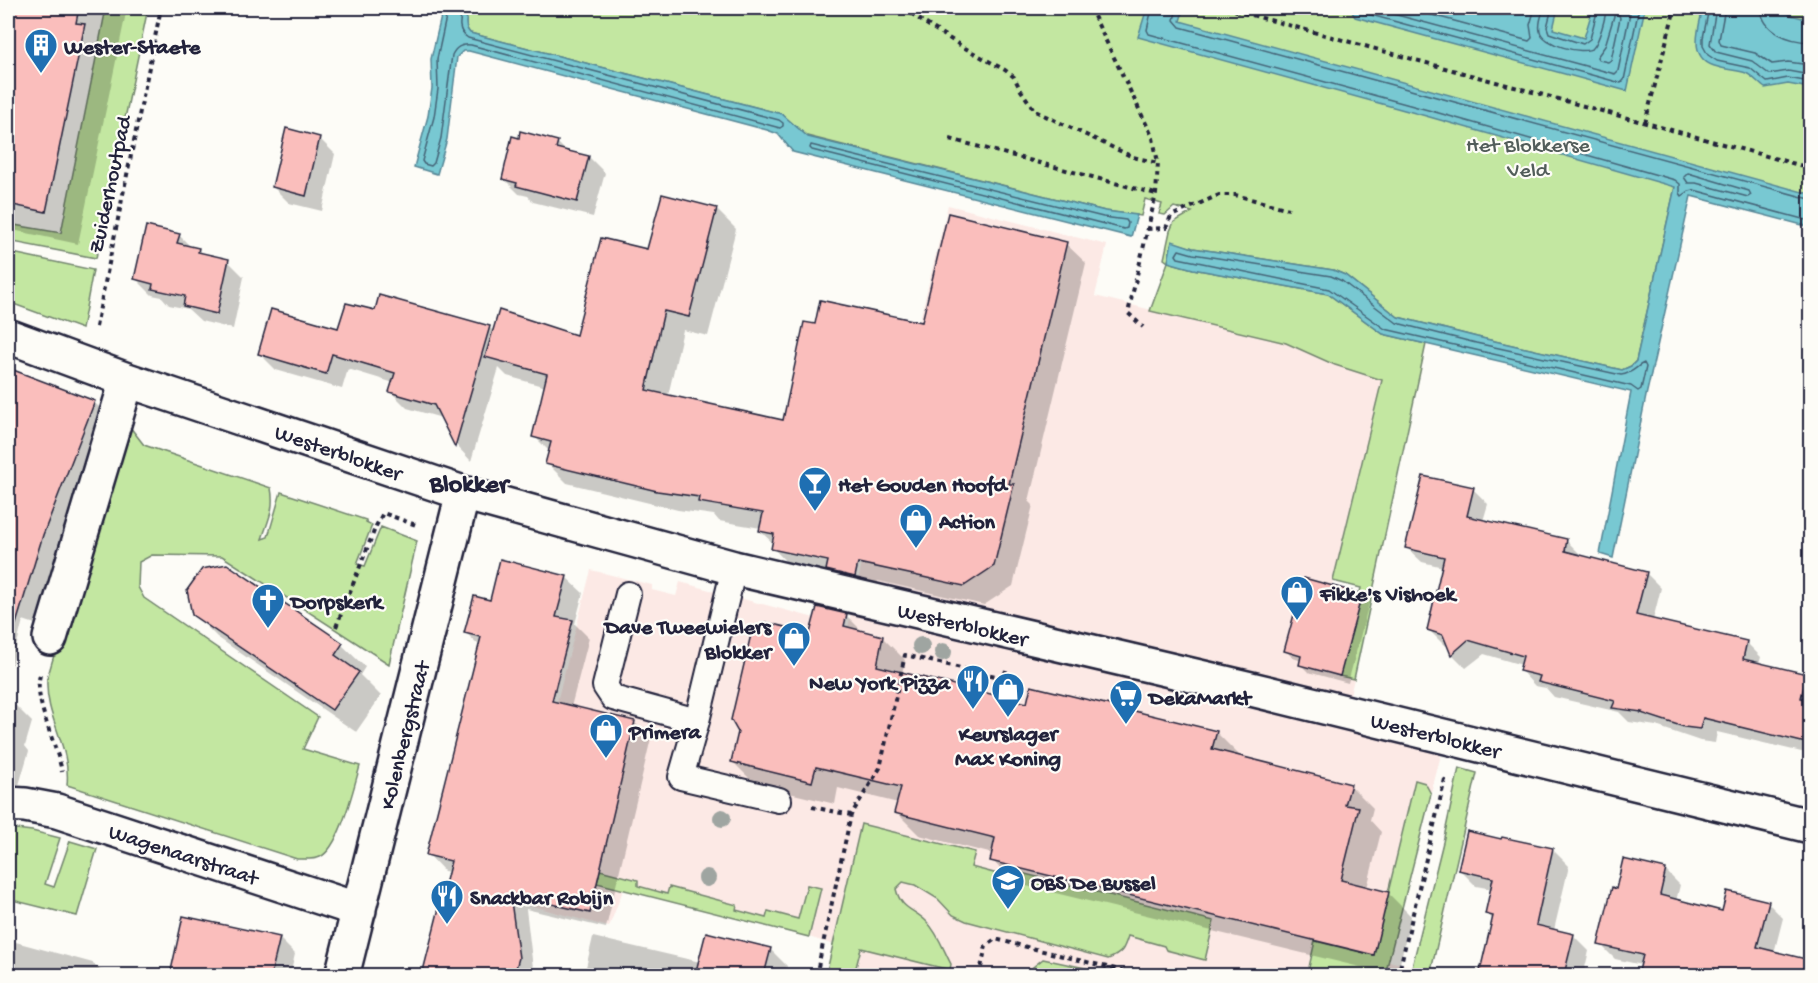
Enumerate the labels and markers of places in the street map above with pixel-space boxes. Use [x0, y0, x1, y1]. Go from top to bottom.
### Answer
building icon: Wester-Staete [23, 27, 59, 74]
place label: Wester-Staete [63, 36, 201, 62]
bar icon: Het Gouden Hoofd [797, 465, 833, 512]
place label: Het Gouden Hoofd [838, 474, 1009, 500]
shop icon: Action [898, 502, 934, 549]
place label: Action [938, 511, 996, 537]
shop icon: Fikke's Vishoek [1279, 574, 1315, 621]
church icon: Dorpskerk [250, 582, 286, 629]
place label: Fikke's Vishoek [1319, 583, 1458, 609]
place label: Dorpskerk [289, 591, 384, 617]
place label: Dave Tweewielers Blokker [603, 616, 773, 667]
shop icon: Dave Tweewielers Blokker [776, 620, 812, 667]
restaurant icon: New York Pizza [955, 663, 991, 710]
shop icon: Keurslager Max Koning [990, 671, 1026, 718]
place label: New York Pizza [809, 672, 952, 698]
supermarket icon: DekaMarkt [1108, 678, 1144, 725]
place label: DekaMarkt [1147, 687, 1253, 713]
shop icon: Primera [588, 712, 624, 759]
place label: Primera [628, 721, 702, 747]
place label: Keurslager Max Koning [955, 723, 1061, 774]
school or university icon: OBS De Bussel [990, 863, 1026, 910]
place label: OBS De Bussel [1031, 872, 1156, 898]
restaurant icon: Snackbar Robijn [429, 878, 465, 925]
place label: Snackbar Robijn [470, 887, 614, 913]

